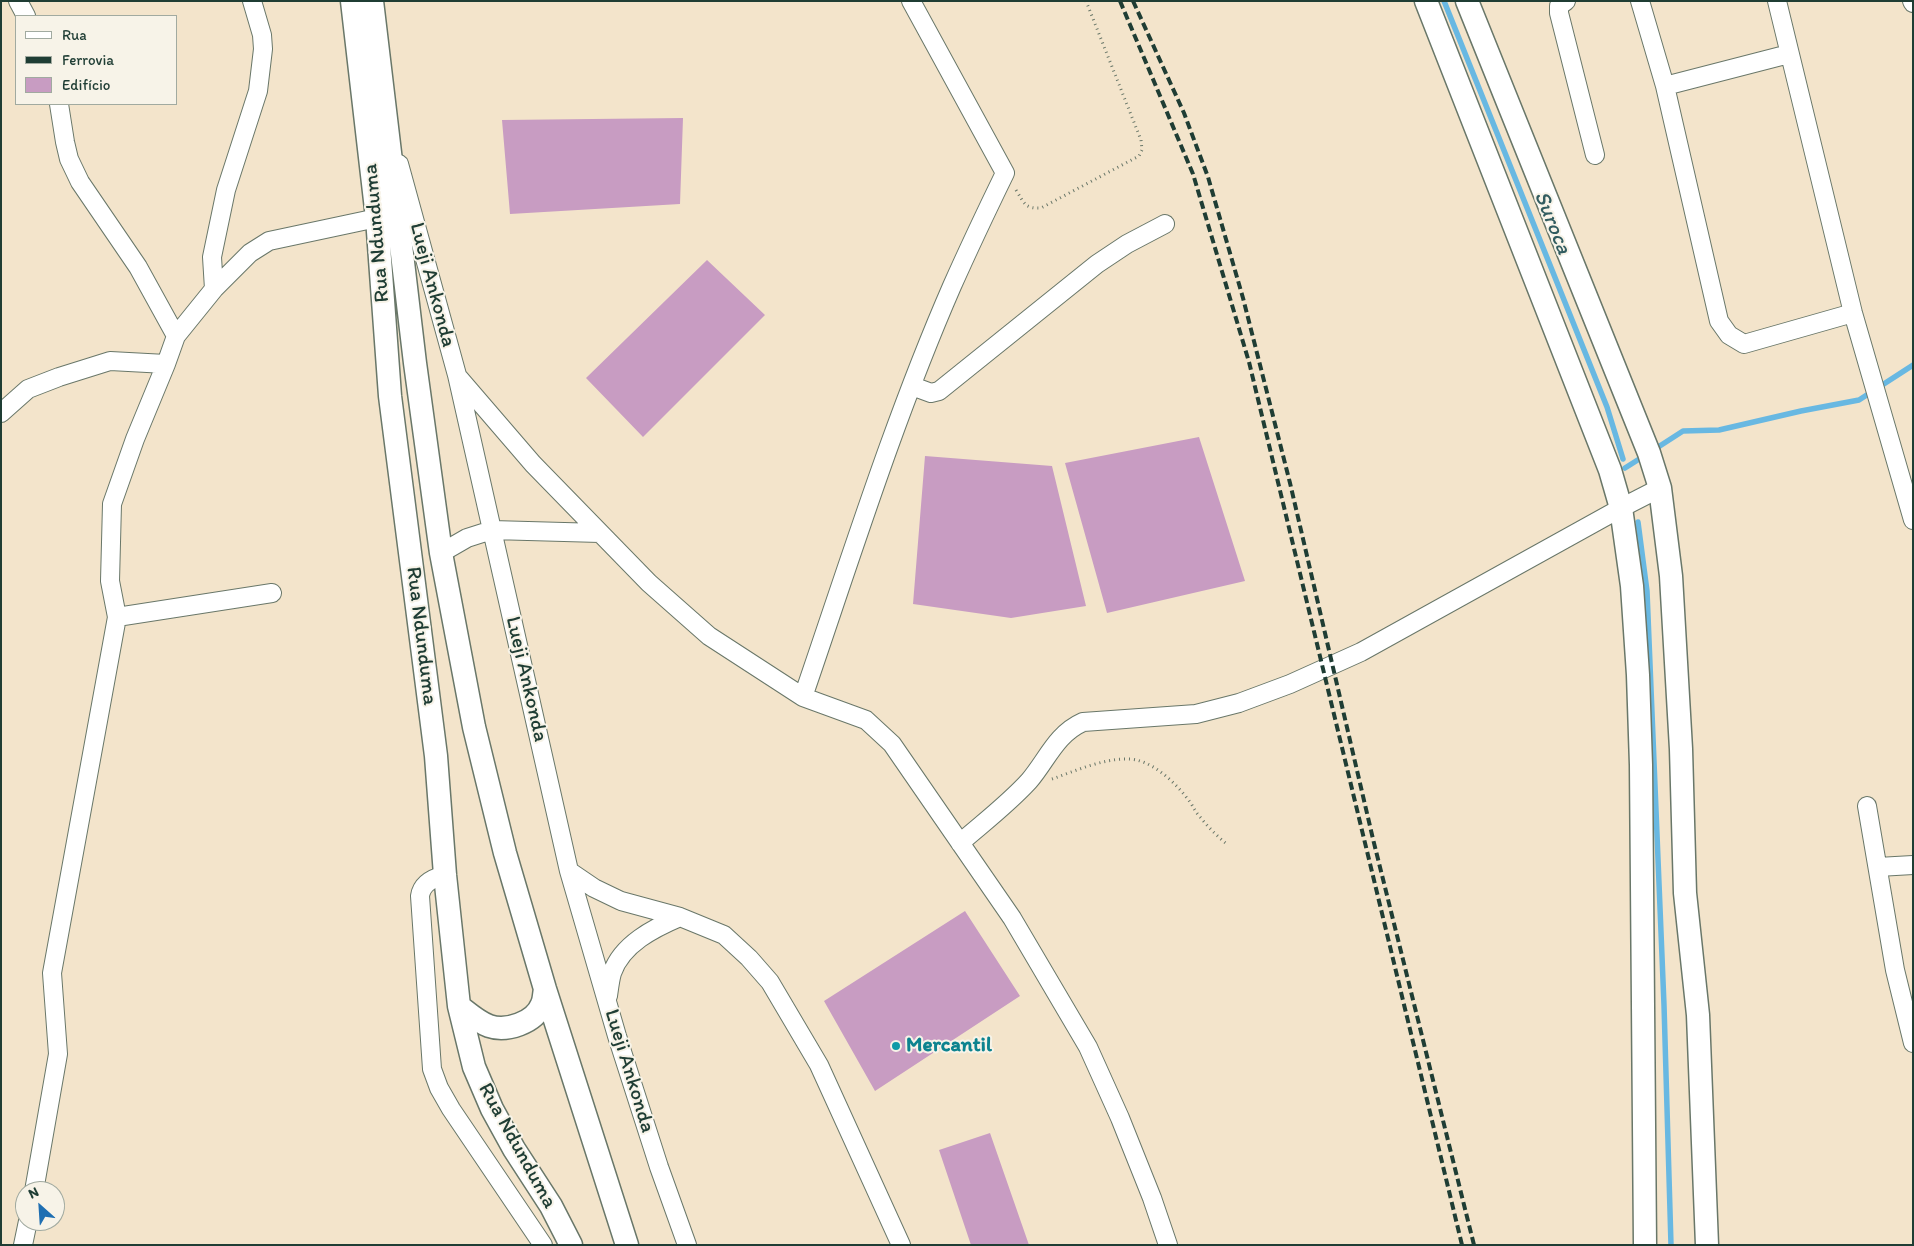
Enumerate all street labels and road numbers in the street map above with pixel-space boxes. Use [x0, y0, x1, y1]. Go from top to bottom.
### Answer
street label: Rua Ndunduma [358, 162, 396, 304]
street label: Lueji Ankonda [403, 220, 461, 350]
street label: Rua Ndunduma [400, 565, 442, 707]
street label: Lueji Ankonda [499, 614, 553, 744]
street label: Lueji Ankonda [598, 1006, 660, 1136]
street label: Rua Ndunduma [472, 1079, 562, 1213]

